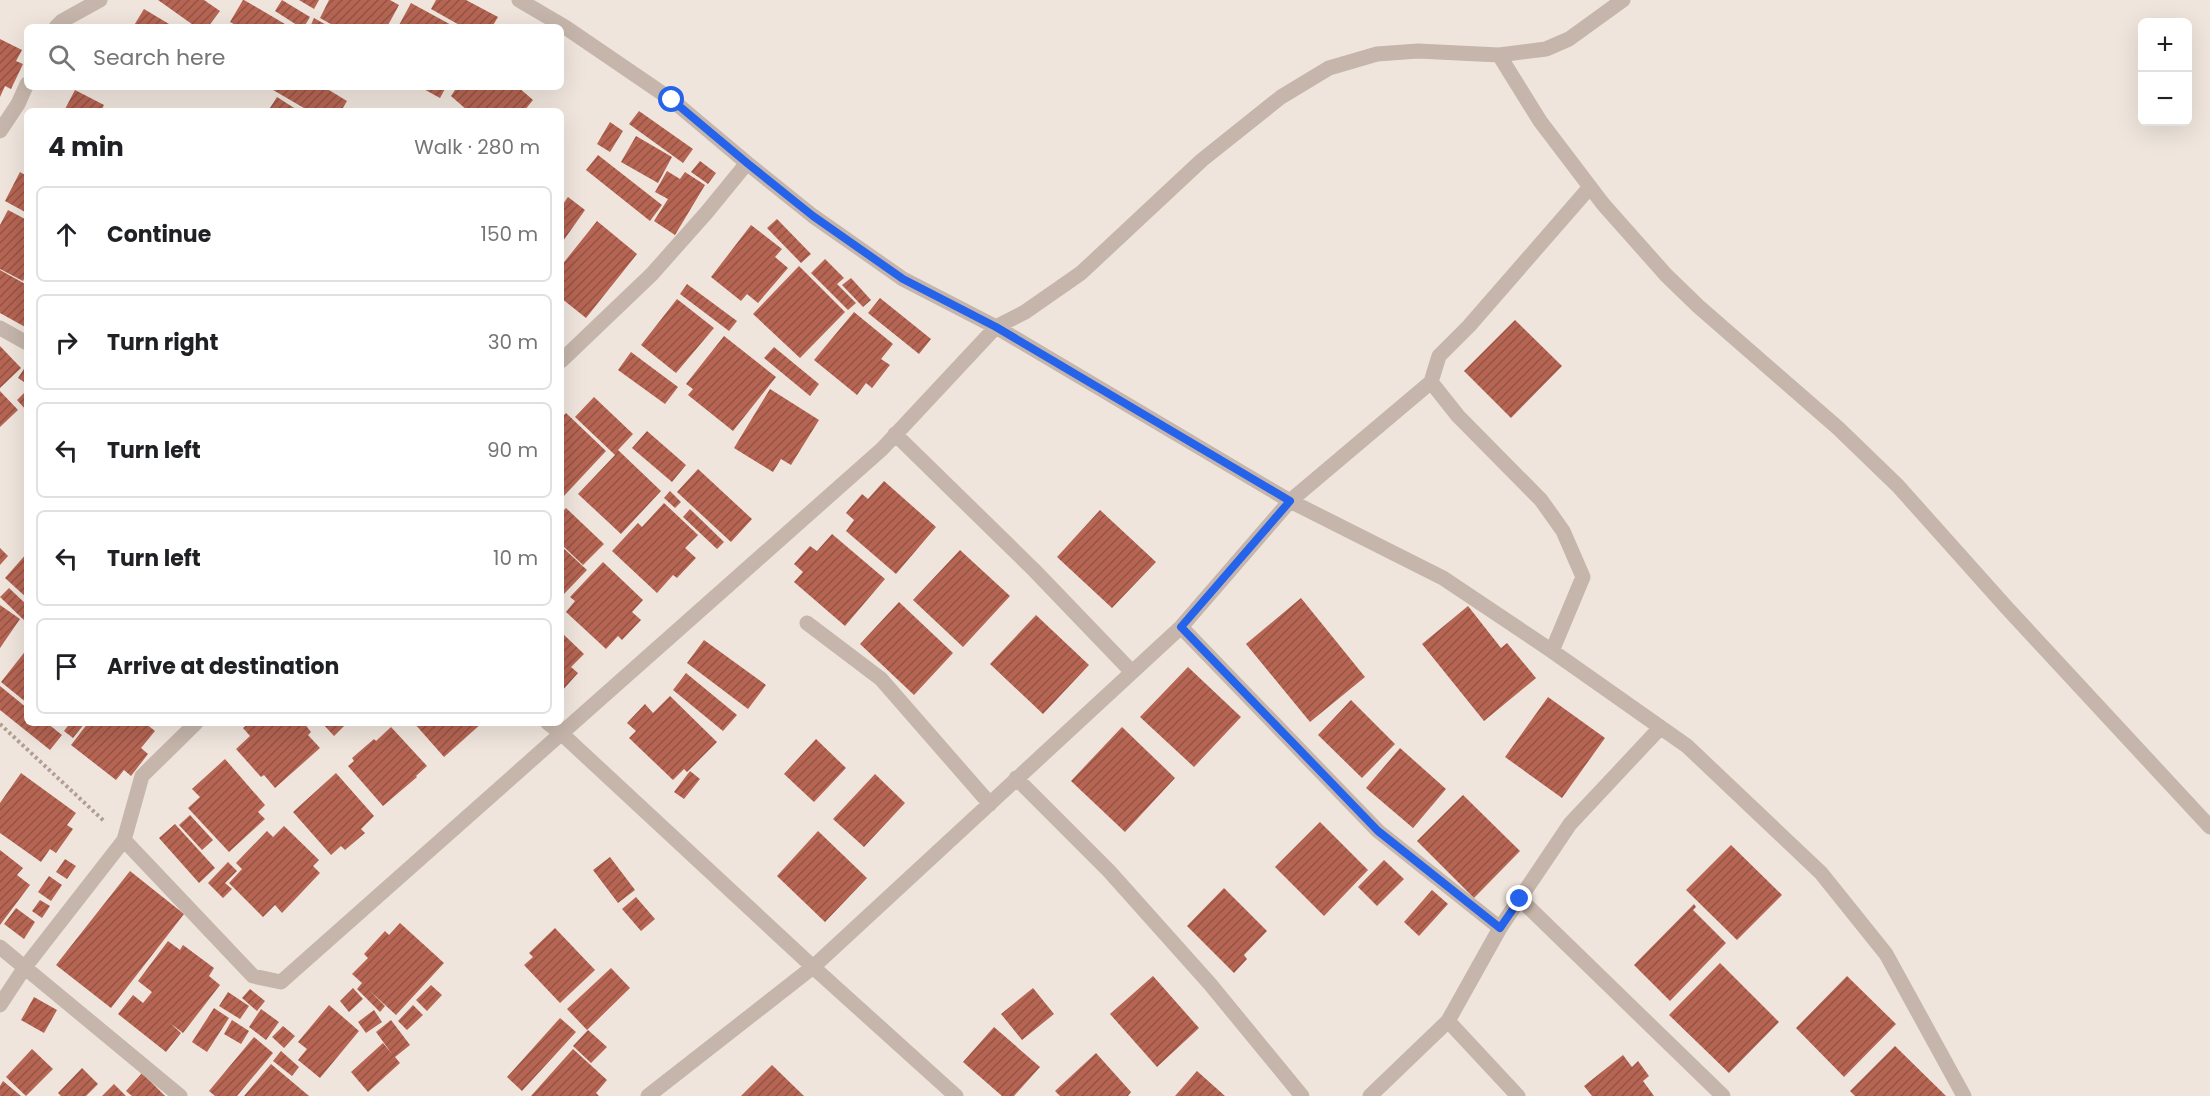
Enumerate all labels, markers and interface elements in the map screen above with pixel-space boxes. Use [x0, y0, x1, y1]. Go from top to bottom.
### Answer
map controls [2138, 18, 2192, 126]
button: + [2138, 18, 2192, 72]
search box [24, 24, 564, 90]
icon: search [45, 41, 78, 74]
text: Search here [93, 42, 226, 73]
button: − [2138, 72, 2192, 126]
route start [658, 86, 684, 112]
text: 4 min [48, 129, 124, 165]
text: Walk · 280 m [414, 133, 540, 161]
icon: ahead [50, 218, 83, 251]
text: Continue [107, 219, 211, 250]
text: 150 m [481, 220, 538, 248]
icon: right [50, 326, 83, 359]
text: Turn right [107, 327, 218, 358]
text: 30 m [488, 328, 538, 356]
icon: left [50, 434, 83, 467]
text: Turn left [107, 435, 201, 466]
text: 90 m [487, 436, 538, 464]
icon: left [50, 542, 83, 575]
text: Turn left [107, 543, 201, 574]
text: 10 m [493, 544, 538, 572]
icon: arrive [50, 650, 83, 683]
text: Arrive at destination [107, 651, 339, 682]
route end [1506, 885, 1532, 911]

